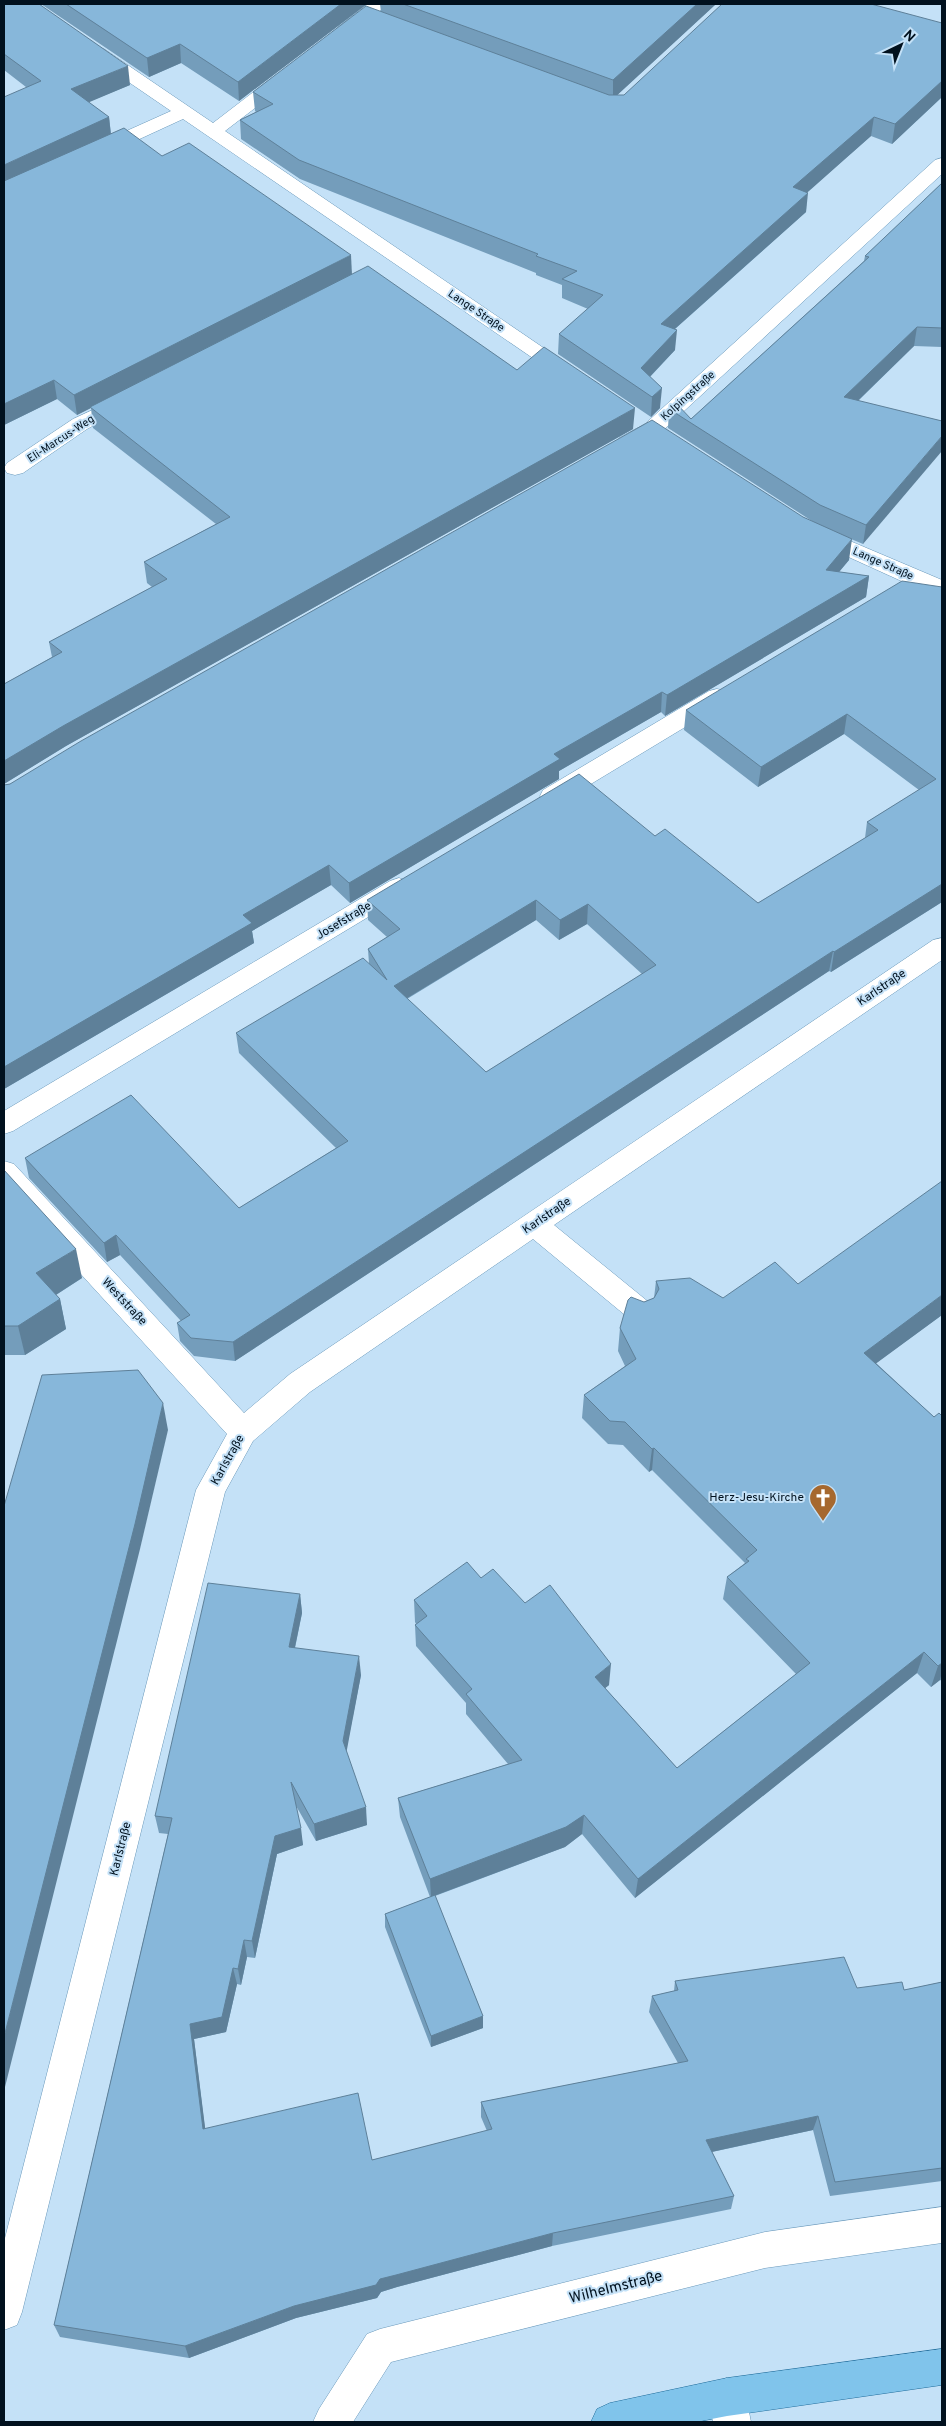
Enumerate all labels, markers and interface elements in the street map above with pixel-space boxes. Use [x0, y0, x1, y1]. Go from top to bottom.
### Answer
north arrow [876, 20, 926, 70]
text: N [899, 27, 918, 46]
street label: Lange Straße [445, 287, 507, 335]
street label: Kolpingstraße [658, 368, 718, 424]
street label: Eli-Marcus-Weg [25, 412, 97, 466]
street label: Lange Straße [850, 544, 916, 584]
street label: Josefstraße [313, 898, 375, 944]
street label: Karlstraße [855, 966, 909, 1010]
street label: Karlstraße [520, 1194, 574, 1238]
street label: Weststraße [98, 1275, 150, 1329]
street label: Karlstraße [208, 1432, 248, 1488]
church icon: Herz-Jesu-Kirche [808, 1483, 838, 1522]
place label: Herz-Jesu-Kirche [709, 1490, 804, 1506]
street label: Karlstraße [107, 1820, 135, 1878]
street label: Wilhelmstraße [567, 2267, 665, 2309]

